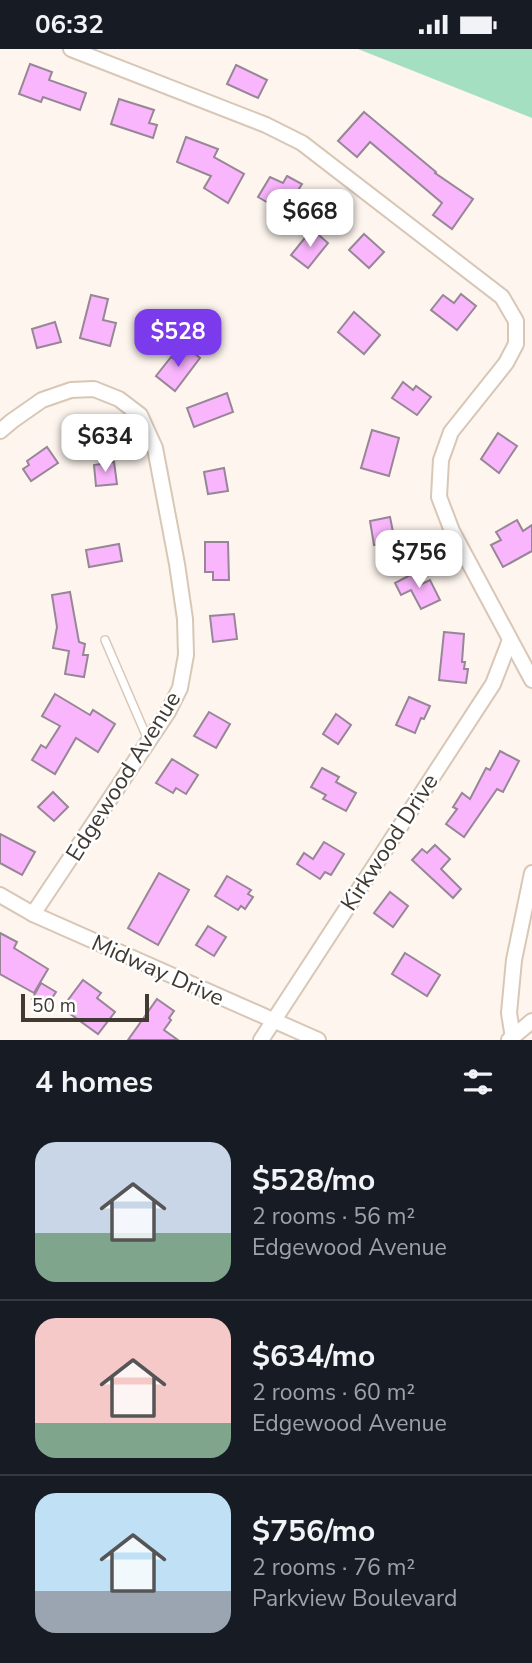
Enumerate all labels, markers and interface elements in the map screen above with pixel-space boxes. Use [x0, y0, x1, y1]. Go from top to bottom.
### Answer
text: 06:32 [35, 7, 104, 42]
pin: $668 [269, 189, 351, 249]
text: $668 [282, 196, 338, 227]
pin: $528 [137, 309, 219, 369]
text: $528 [150, 316, 206, 347]
pin: $634 [64, 415, 146, 474]
text: $634 [77, 421, 133, 452]
pin: $756 [378, 531, 460, 590]
text: $756 [391, 537, 447, 568]
street label: Edgewood Avenue [59, 686, 188, 867]
street label: Kirkwood Drive [333, 768, 445, 917]
street label: Midway Drive [87, 927, 229, 1013]
scale bar [21, 991, 149, 1023]
text: 50 m [32, 993, 76, 1019]
text: 4 homes [35, 1062, 153, 1103]
icon: filters [459, 1063, 497, 1101]
text: $528/mo [252, 1160, 375, 1201]
icon: home [91, 1170, 175, 1254]
text: 2 rooms · 56 m² [252, 1201, 415, 1232]
text: Edgewood Avenue [252, 1232, 447, 1263]
text: $634/mo [252, 1336, 375, 1377]
icon: home [91, 1346, 175, 1430]
text: 2 rooms · 60 m² [252, 1377, 415, 1408]
text: Edgewood Avenue [252, 1408, 447, 1439]
text: $756/mo [252, 1511, 375, 1552]
icon: home [91, 1521, 175, 1605]
text: 2 rooms · 76 m² [252, 1552, 415, 1583]
text: Parkview Boulevard [252, 1583, 457, 1614]

